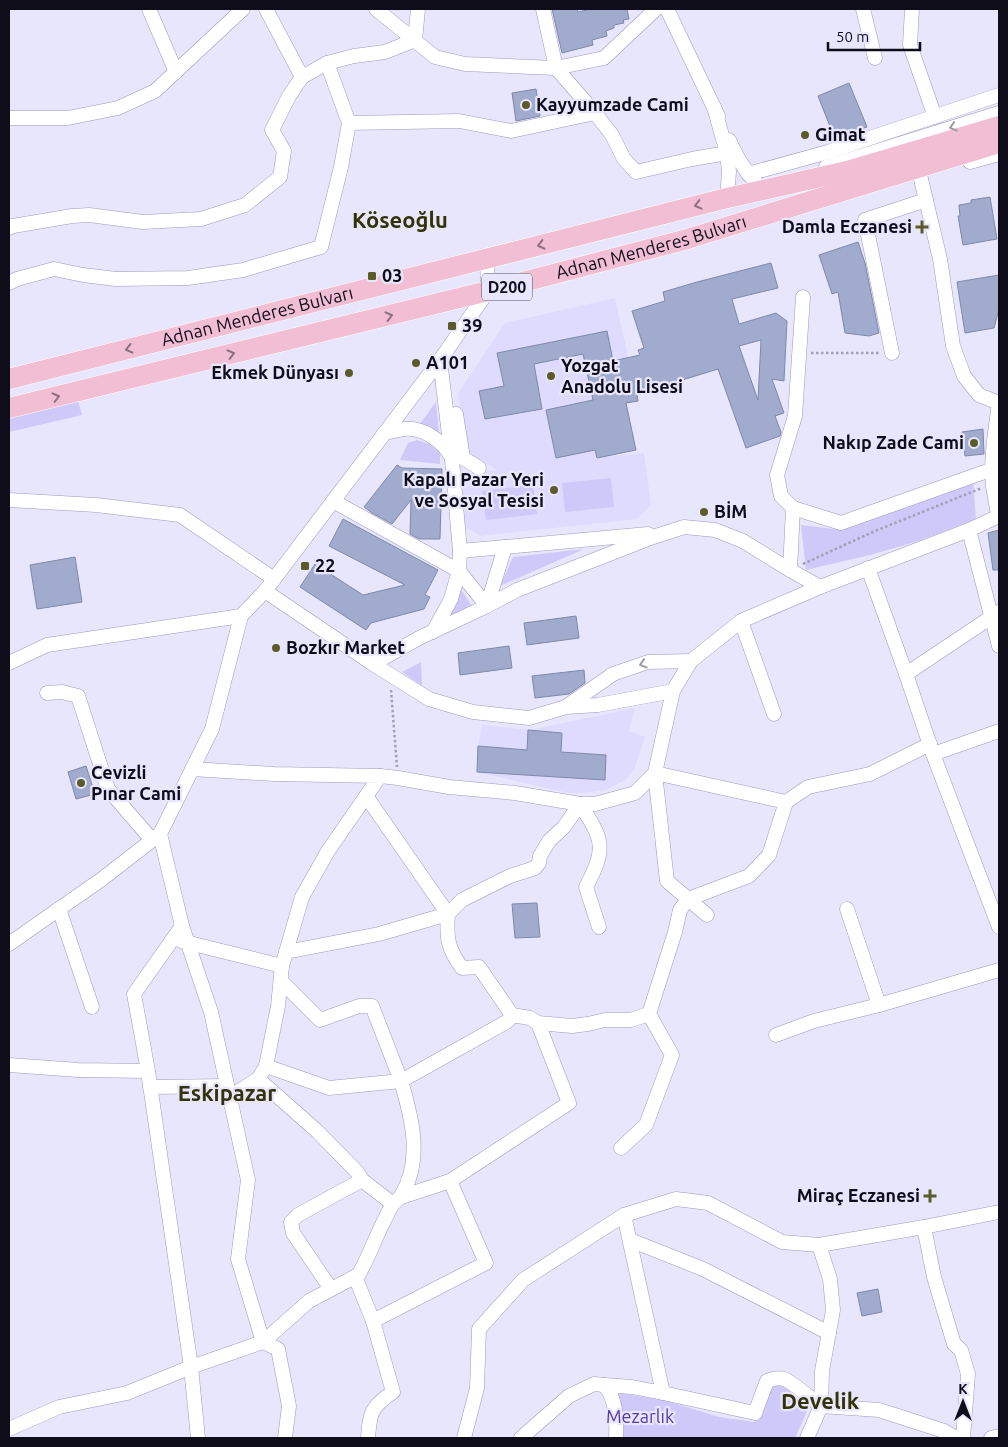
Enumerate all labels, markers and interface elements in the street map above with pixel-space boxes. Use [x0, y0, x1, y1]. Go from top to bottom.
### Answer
scale bar [828, 20, 920, 52]
text: 50 m [836, 28, 869, 45]
place label: Kayyumzade Cami [536, 94, 689, 114]
marker: Kayyumzade Cami [520, 99, 532, 111]
one-way arrow [949, 122, 957, 132]
place label: Gimat [815, 124, 866, 144]
marker: Gimat [799, 129, 811, 141]
one-way arrow [694, 199, 703, 210]
district label: Köseoğlu [352, 207, 448, 232]
street label: Adnan Menderes Bulvarı [553, 210, 749, 282]
place label: Damla Eczanesi [782, 216, 912, 236]
marker: Damla Eczanesi [916, 221, 928, 233]
one-way arrow [536, 239, 545, 250]
place label: 03 [382, 265, 402, 285]
marker: 03 [366, 270, 378, 282]
road number: D200 [482, 274, 532, 300]
street label: Adnan Menderes Bulvarı [159, 282, 355, 349]
one-way arrow [384, 311, 393, 322]
place label: 39 [462, 315, 482, 335]
marker: 39 [446, 320, 458, 332]
one-way arrow [124, 343, 133, 354]
one-way arrow [227, 349, 236, 360]
place label: A101 [426, 352, 469, 372]
place label: Yozgat Anadolu Lisesi [561, 355, 683, 396]
marker: A101 [410, 357, 422, 369]
place label: Ekmek Dünyası [211, 362, 339, 382]
marker: Ekmek Dünyası [343, 367, 355, 379]
marker: Yozgat Anadolu Lisesi [545, 370, 557, 382]
one-way arrow [52, 392, 60, 402]
place label: Nakıp Zade Cami [823, 432, 964, 452]
marker: Nakıp Zade Cami [968, 437, 980, 449]
place label: Kapalı Pazar Yeri ve Sosyal Tesisi [403, 469, 544, 510]
marker: Kapalı Pazar Yeri ve Sosyal Tesisi [548, 484, 560, 496]
place label: BİM [714, 501, 747, 521]
marker: BİM [698, 506, 710, 518]
place label: 22 [315, 555, 335, 575]
marker: 22 [299, 560, 311, 572]
place label: Bozkır Market [286, 637, 405, 657]
marker: Bozkır Market [270, 642, 282, 654]
one-way arrow [639, 659, 647, 669]
place label: Cevizli Pınar Cami [91, 762, 181, 803]
marker: Cevizli Pınar Cami [75, 777, 87, 789]
district label: Eskipazar [178, 1080, 276, 1105]
place label: Miraç Eczanesi [797, 1185, 920, 1206]
marker: Miraç Eczanesi [924, 1190, 936, 1202]
north arrow [938, 1377, 988, 1427]
text: K [958, 1381, 968, 1397]
district label: Develik [781, 1388, 860, 1413]
park label: Mezarlık [606, 1406, 674, 1426]

